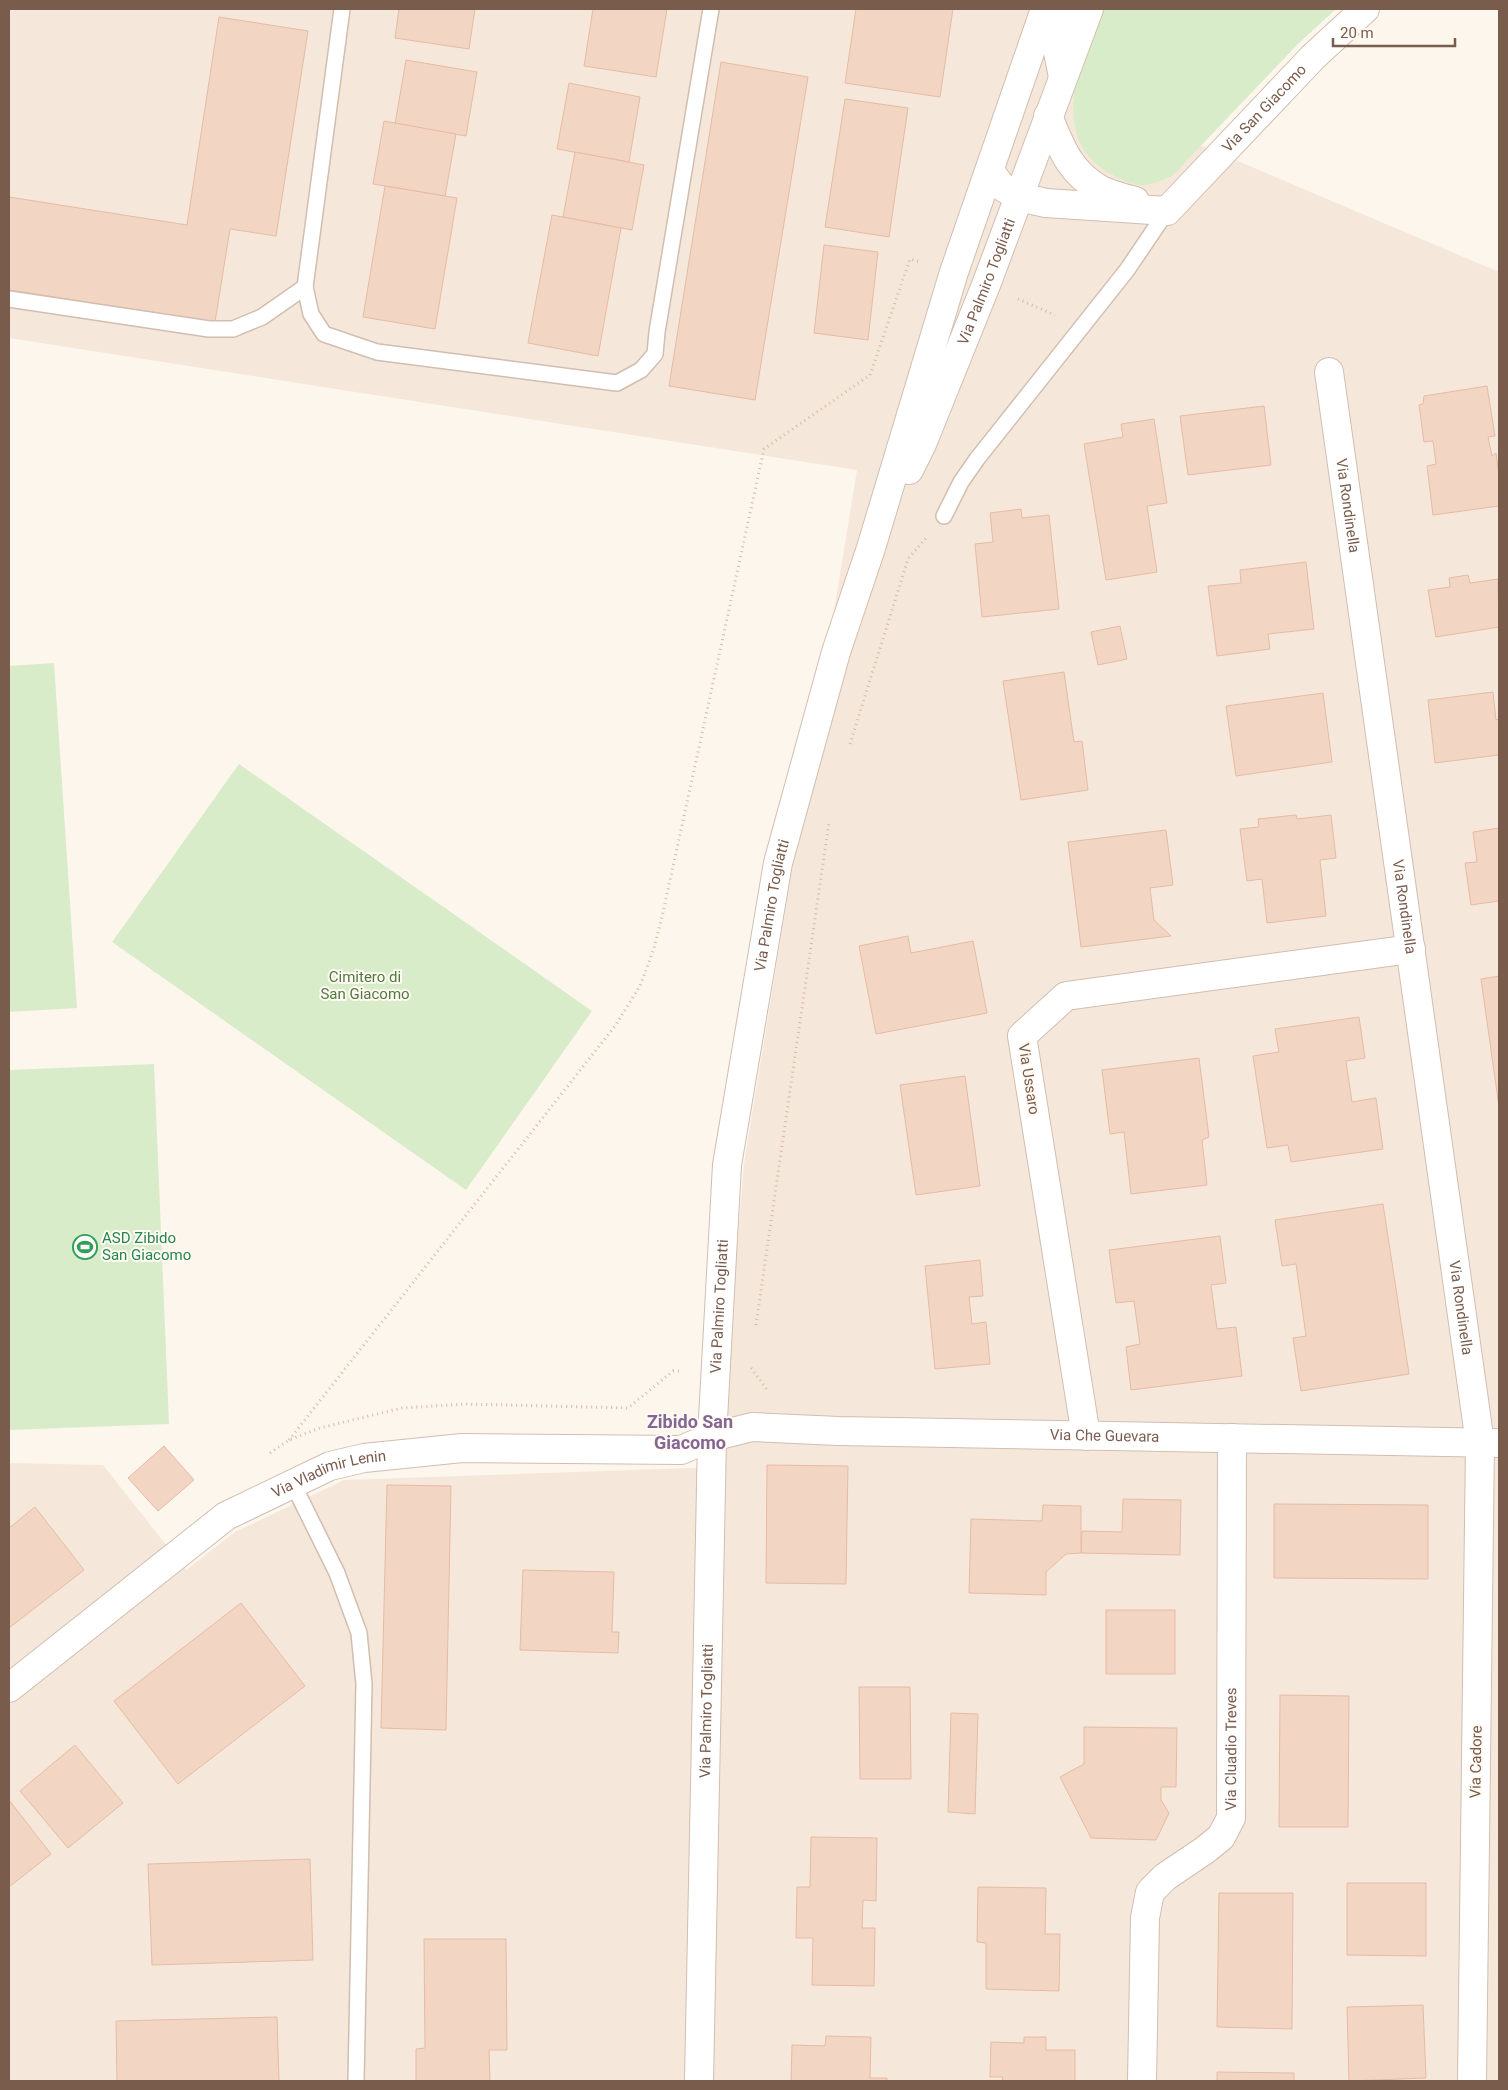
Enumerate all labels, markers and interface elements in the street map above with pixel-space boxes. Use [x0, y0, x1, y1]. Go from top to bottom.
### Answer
scale bar [1333, 15, 1456, 47]
text: 20 m [1340, 24, 1374, 42]
street label: Via San Giacomo [1218, 61, 1310, 156]
street label: Via Palmiro Togliatti [954, 216, 1019, 347]
street label: Via Rondinella [1332, 457, 1363, 554]
street label: Via Palmiro Togliatti [751, 837, 793, 973]
street label: Via Rondinella [1389, 858, 1420, 955]
park label: Cimitero di San Giacomo [320, 968, 410, 1003]
street label: Via Ussaro [1014, 1042, 1044, 1116]
place label: ASD Zibido San Giacomo [102, 1229, 191, 1264]
sports icon: ASD Zibido San Giacomo [72, 1234, 98, 1260]
street label: Via Palmiro Togliatti [707, 1239, 732, 1374]
street label: Via Rondinella [1445, 1259, 1476, 1356]
district label: Zibido San Giacomo [647, 1411, 733, 1453]
street label: Via Che Guevara [1050, 1426, 1160, 1446]
street label: Via Vladimir Lenin [269, 1447, 387, 1502]
street label: Via Palmiro Togliatti [696, 1644, 717, 1778]
street label: Via Cluadio Treves [1222, 1687, 1240, 1811]
street label: Via Cadore [1466, 1725, 1486, 1799]

